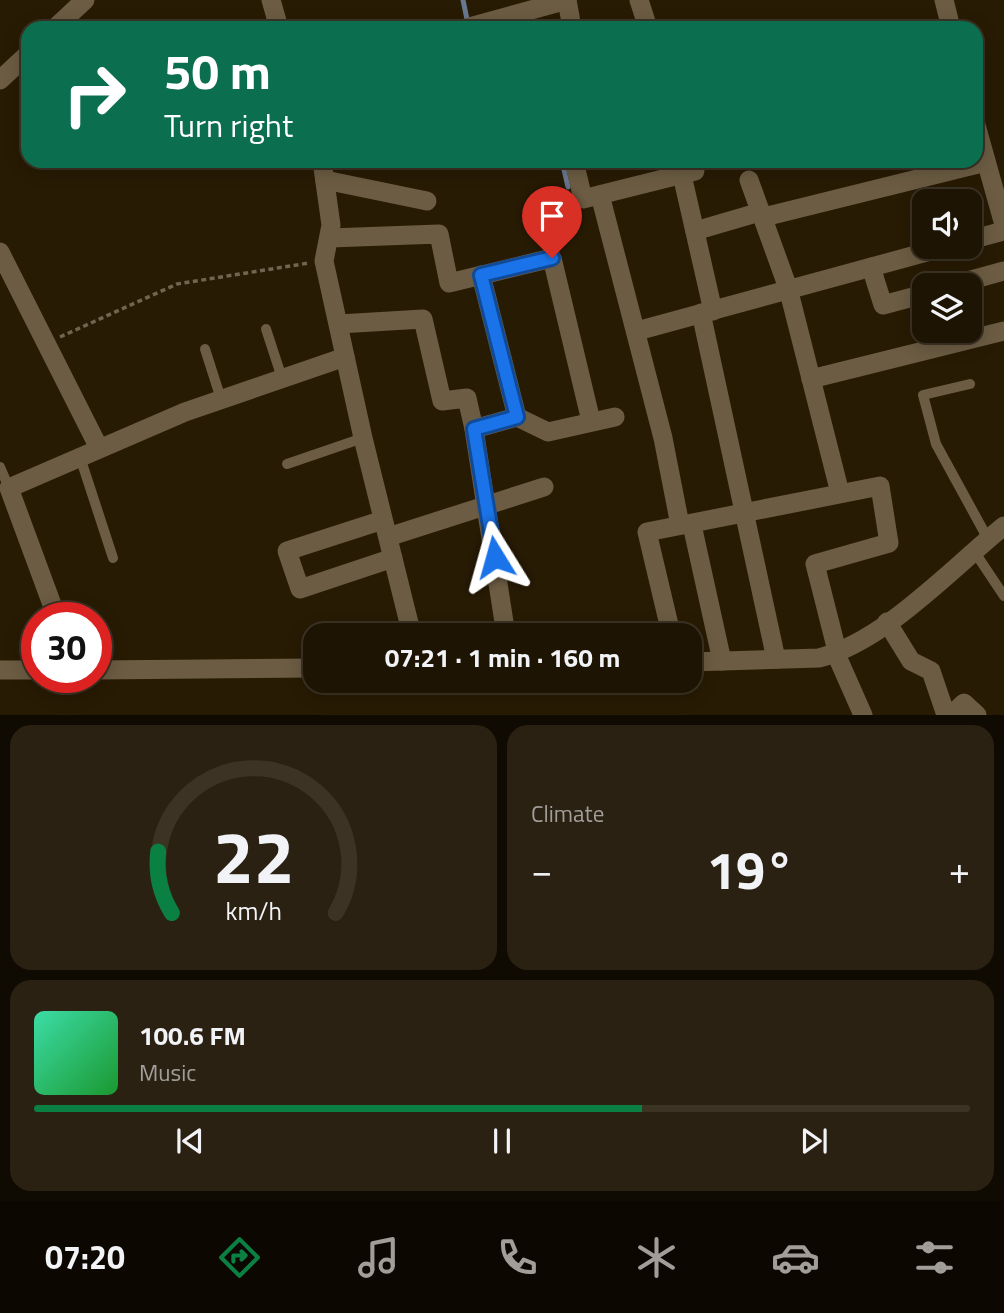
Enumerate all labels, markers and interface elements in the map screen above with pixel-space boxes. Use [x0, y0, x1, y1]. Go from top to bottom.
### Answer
text: 50 m [164, 33, 271, 108]
icon: right [49, 49, 140, 140]
text: Turn right [164, 101, 293, 149]
pin [522, 186, 582, 258]
map controls [912, 189, 982, 343]
button: sound [912, 189, 982, 259]
icon: arrive [533, 197, 571, 235]
button: layers [912, 273, 982, 343]
position arrow [458, 520, 532, 594]
speed limit sign: 30 [21, 602, 112, 693]
text: 07:21 · 1 min · 160 m [385, 638, 620, 677]
text: Climate [531, 796, 604, 831]
text: 22 [213, 802, 294, 912]
text: 19° [707, 830, 794, 909]
text: − [531, 841, 552, 899]
text: + [949, 841, 970, 899]
text: km/h [225, 892, 282, 930]
text: 100.6 FM [139, 1016, 246, 1055]
text: Music [139, 1055, 196, 1090]
icon: previous [171, 1122, 209, 1160]
icon: pause [483, 1122, 521, 1160]
icon: next [795, 1122, 833, 1160]
text: 07:20 [45, 1233, 125, 1281]
icon: directions [215, 1233, 264, 1282]
icon: music [354, 1233, 403, 1282]
icon: phone [493, 1233, 542, 1282]
icon: climate [632, 1233, 681, 1282]
icon: car [771, 1233, 820, 1282]
icon: filters [910, 1233, 959, 1282]

